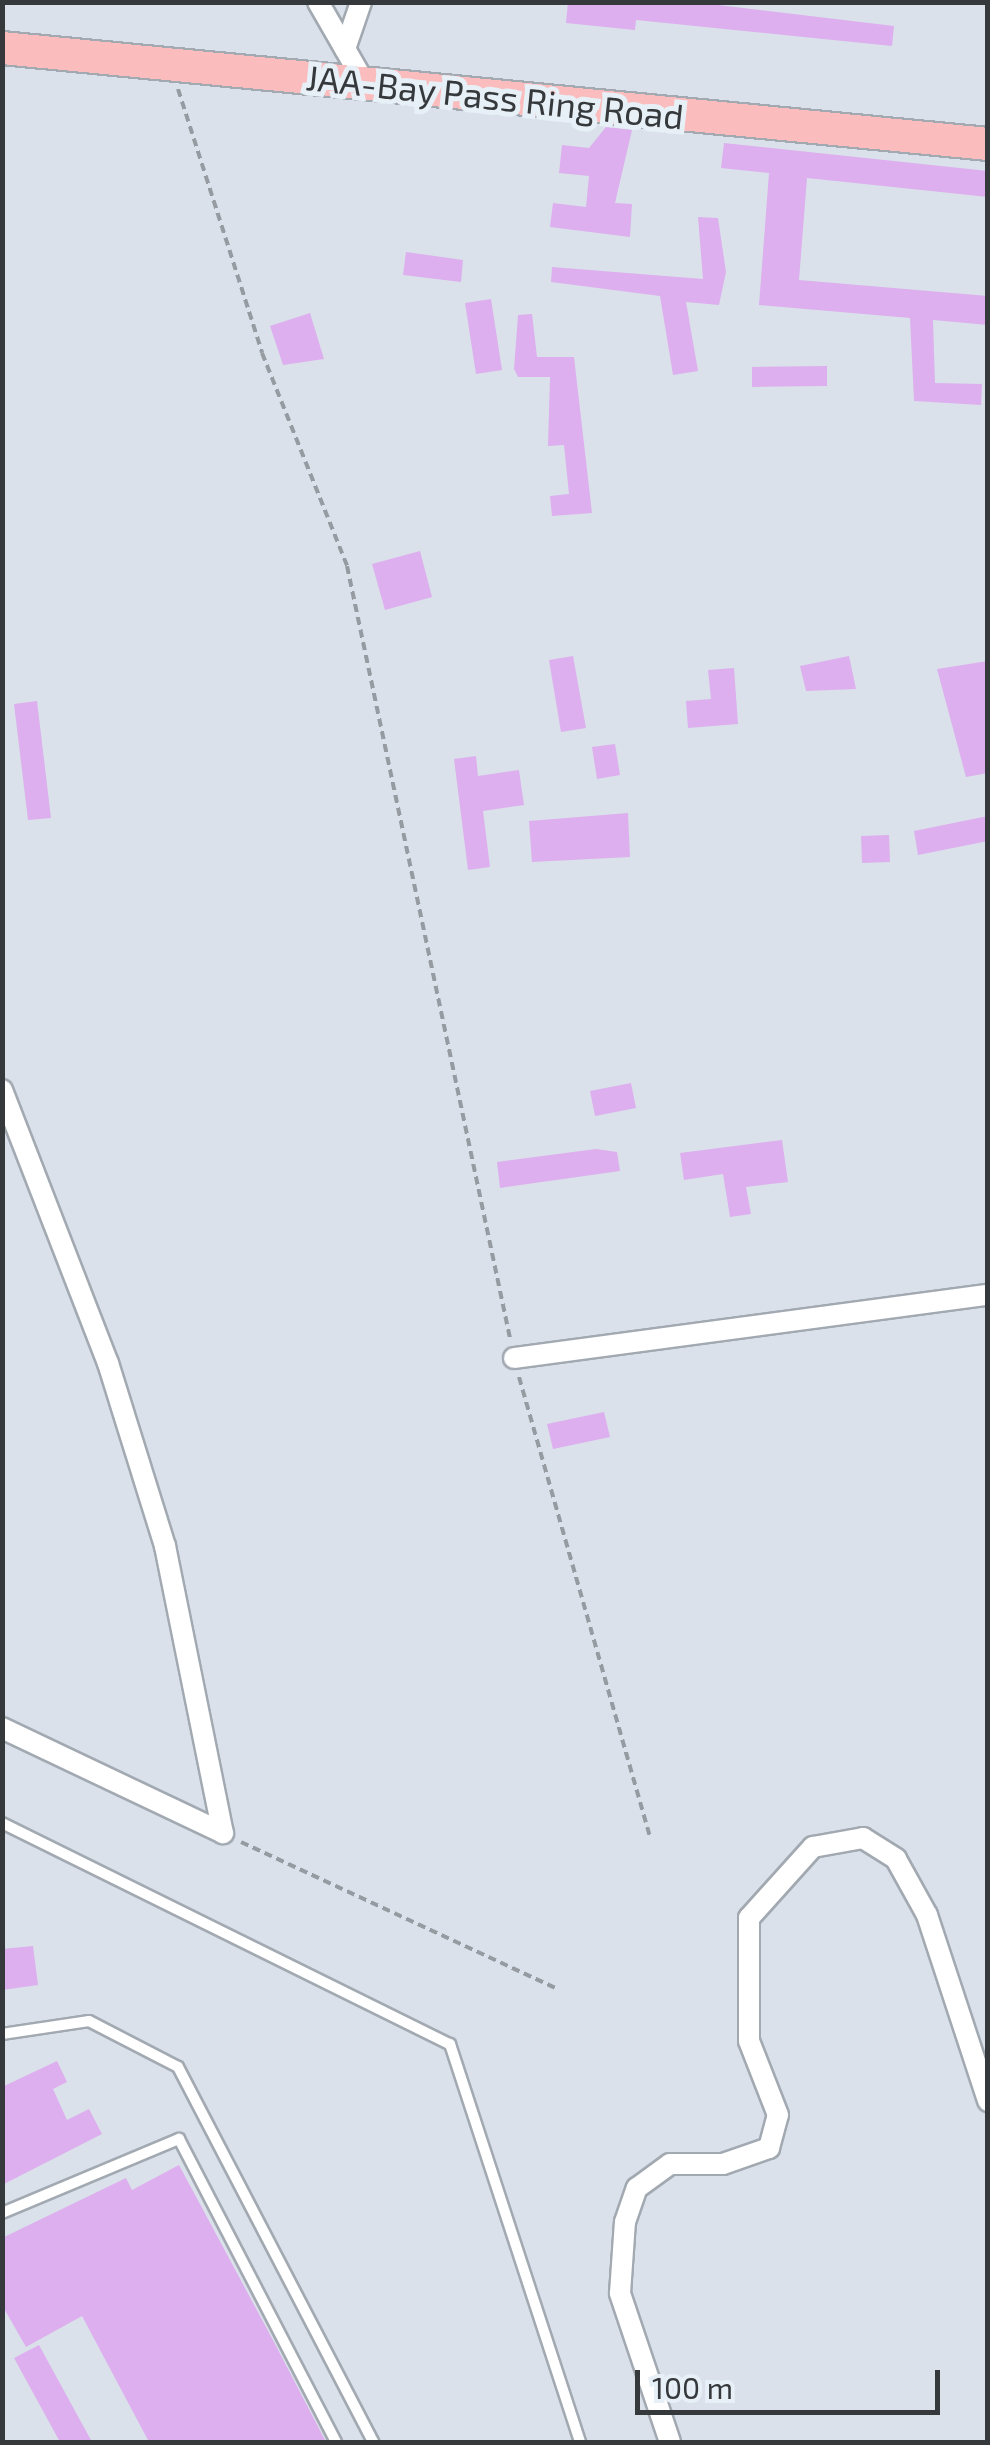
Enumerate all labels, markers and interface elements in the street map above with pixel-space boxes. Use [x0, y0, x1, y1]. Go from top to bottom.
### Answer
street label: JAA-Bay Pass Ring Road [304, 55, 686, 137]
scale bar [640, 2350, 945, 2412]
text: 100 m [652, 2369, 733, 2405]

